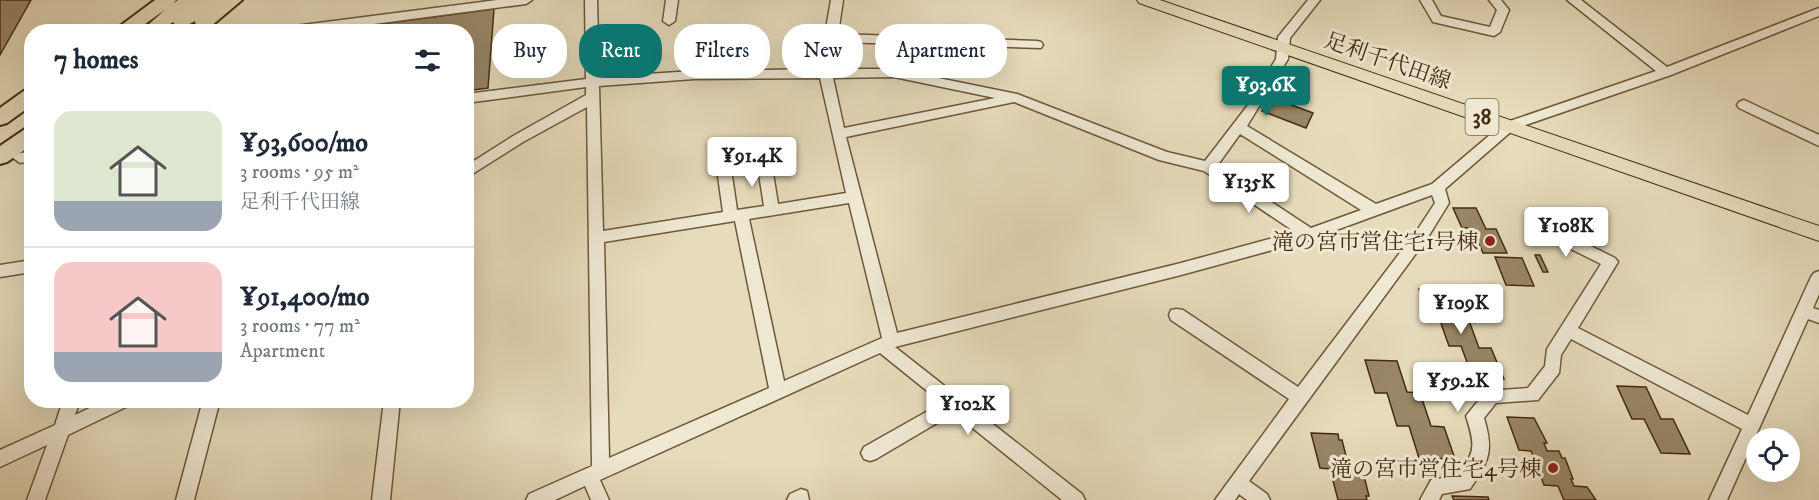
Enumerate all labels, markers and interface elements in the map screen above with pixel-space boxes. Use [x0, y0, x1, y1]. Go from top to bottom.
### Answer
chip: Buy [492, 24, 567, 78]
chip: Rent [579, 24, 662, 78]
chip: Filters [674, 24, 770, 78]
chip: New [782, 24, 863, 78]
chip: Apartment [875, 24, 1007, 78]
street label: 足利千代田線 [1321, 27, 1454, 96]
text: 7 homes [54, 44, 138, 77]
icon: filters [411, 44, 444, 77]
pin: ¥93.6K [1217, 66, 1315, 117]
text: ¥93.6K [1236, 73, 1296, 98]
road number: 38 [1466, 99, 1498, 135]
text: ¥93,600/mo [240, 127, 368, 160]
icon: home [102, 135, 174, 207]
pin: ¥91.4K [703, 137, 801, 188]
text: ¥91.4K [721, 144, 783, 169]
text: 3 rooms · 95 m² [240, 160, 359, 185]
pin: ¥135K [1207, 163, 1291, 214]
text: ¥135K [1223, 170, 1275, 195]
text: 足利千代田線 [240, 190, 360, 215]
pin: ¥108K [1524, 207, 1608, 258]
text: ¥108K [1538, 214, 1594, 239]
place label: 滝の宮市営住宅1号棟 [1272, 229, 1478, 256]
marker: 滝の宮市営住宅1号棟 [1483, 234, 1497, 248]
text: ¥91,400/mo [240, 281, 369, 314]
pin: ¥109K [1419, 284, 1503, 335]
icon: home [102, 286, 174, 358]
text: ¥109K [1433, 291, 1489, 316]
text: 3 rooms · 77 m² [240, 314, 360, 339]
text: Apartment [240, 339, 325, 364]
pin: ¥59.2K [1409, 362, 1507, 413]
text: ¥59.2K [1427, 369, 1489, 394]
pin: ¥102K [926, 385, 1010, 436]
text: ¥102K [940, 392, 996, 417]
map controls [1746, 428, 1800, 482]
button: locate [1746, 428, 1800, 482]
place label: 滝の宮市営住宅4号棟 [1330, 456, 1541, 483]
marker: 滝の宮市営住宅4号棟 [1546, 461, 1560, 475]

